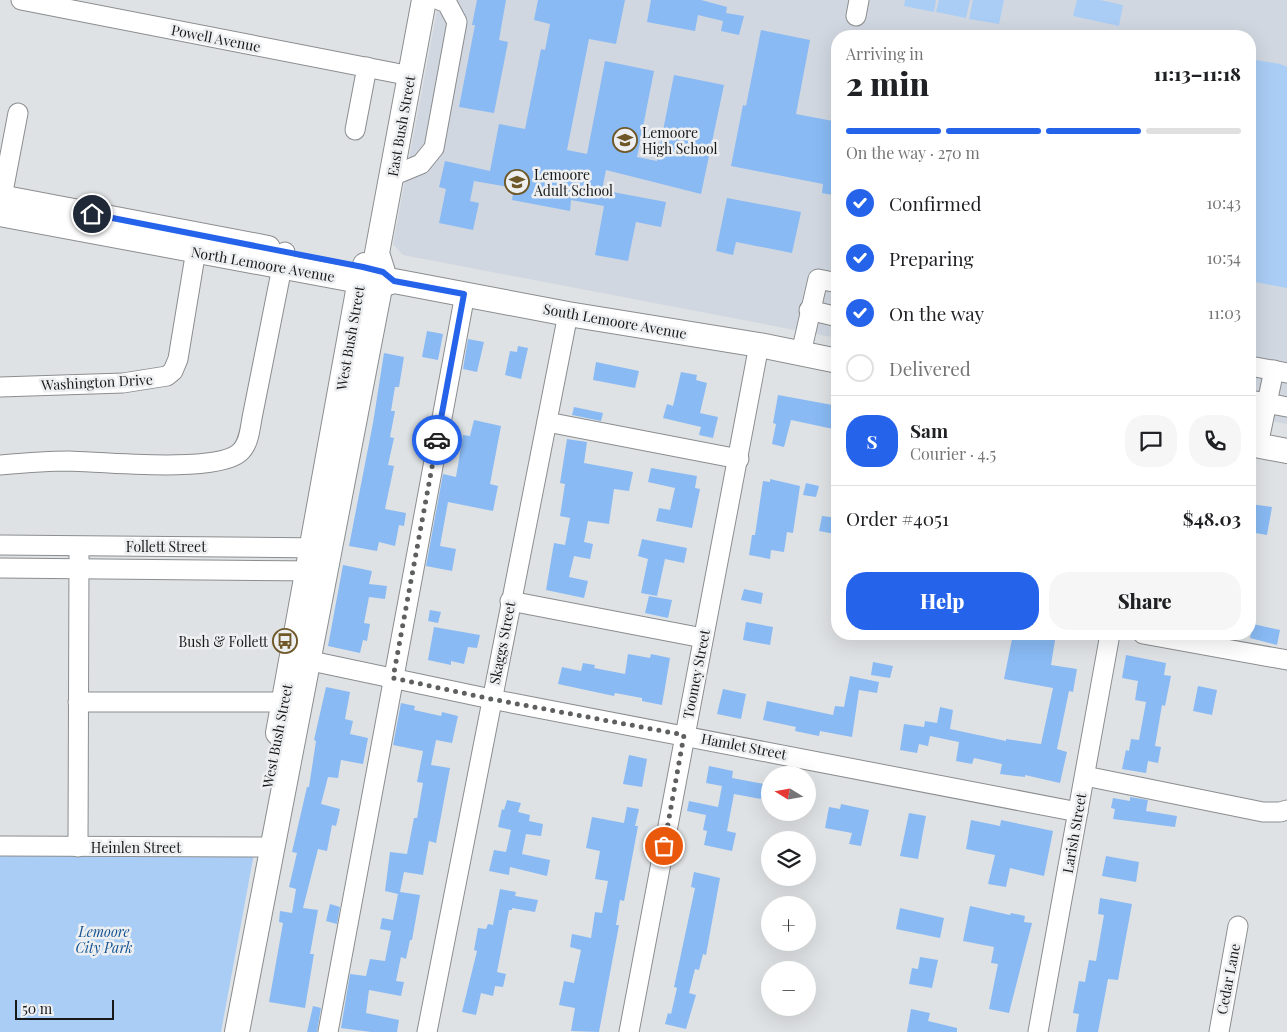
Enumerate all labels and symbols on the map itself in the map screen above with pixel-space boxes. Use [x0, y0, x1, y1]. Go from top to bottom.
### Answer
street label: Powell Avenue [170, 20, 262, 56]
street label: East Bush Street [383, 73, 419, 178]
place label: Lemoore High School [642, 123, 718, 158]
school or university icon: Lemoore High School [612, 127, 638, 153]
place label: Lemoore Adult School [533, 165, 613, 200]
school or university icon: Lemoore Adult School [504, 169, 530, 195]
pin [71, 193, 113, 235]
street label: North Lemoore Avenue [190, 242, 336, 286]
street label: West Bush Street [331, 283, 369, 393]
street label: South Lemoore Avenue [542, 299, 688, 343]
street label: Washington Drive [40, 370, 153, 394]
courier [412, 415, 462, 465]
street label: Follett Street [126, 537, 207, 556]
street label: Skaggs Street [485, 599, 520, 686]
street label: Toomey Street [678, 627, 714, 720]
bus stop icon: Bush & Follett [272, 628, 298, 654]
place label: Bush & Follett [178, 632, 269, 651]
street label: West Bush Street [257, 681, 297, 791]
street label: Hamlet Street [700, 728, 789, 764]
north arrow [761, 766, 816, 821]
street label: Larish Street [1058, 790, 1091, 875]
pin [643, 825, 685, 867]
street label: Heinlen Street [91, 838, 182, 857]
park label: Lemoore City Park [75, 922, 133, 957]
street label: Cedar Lane [1212, 942, 1244, 1016]
scale bar [15, 997, 114, 1020]

